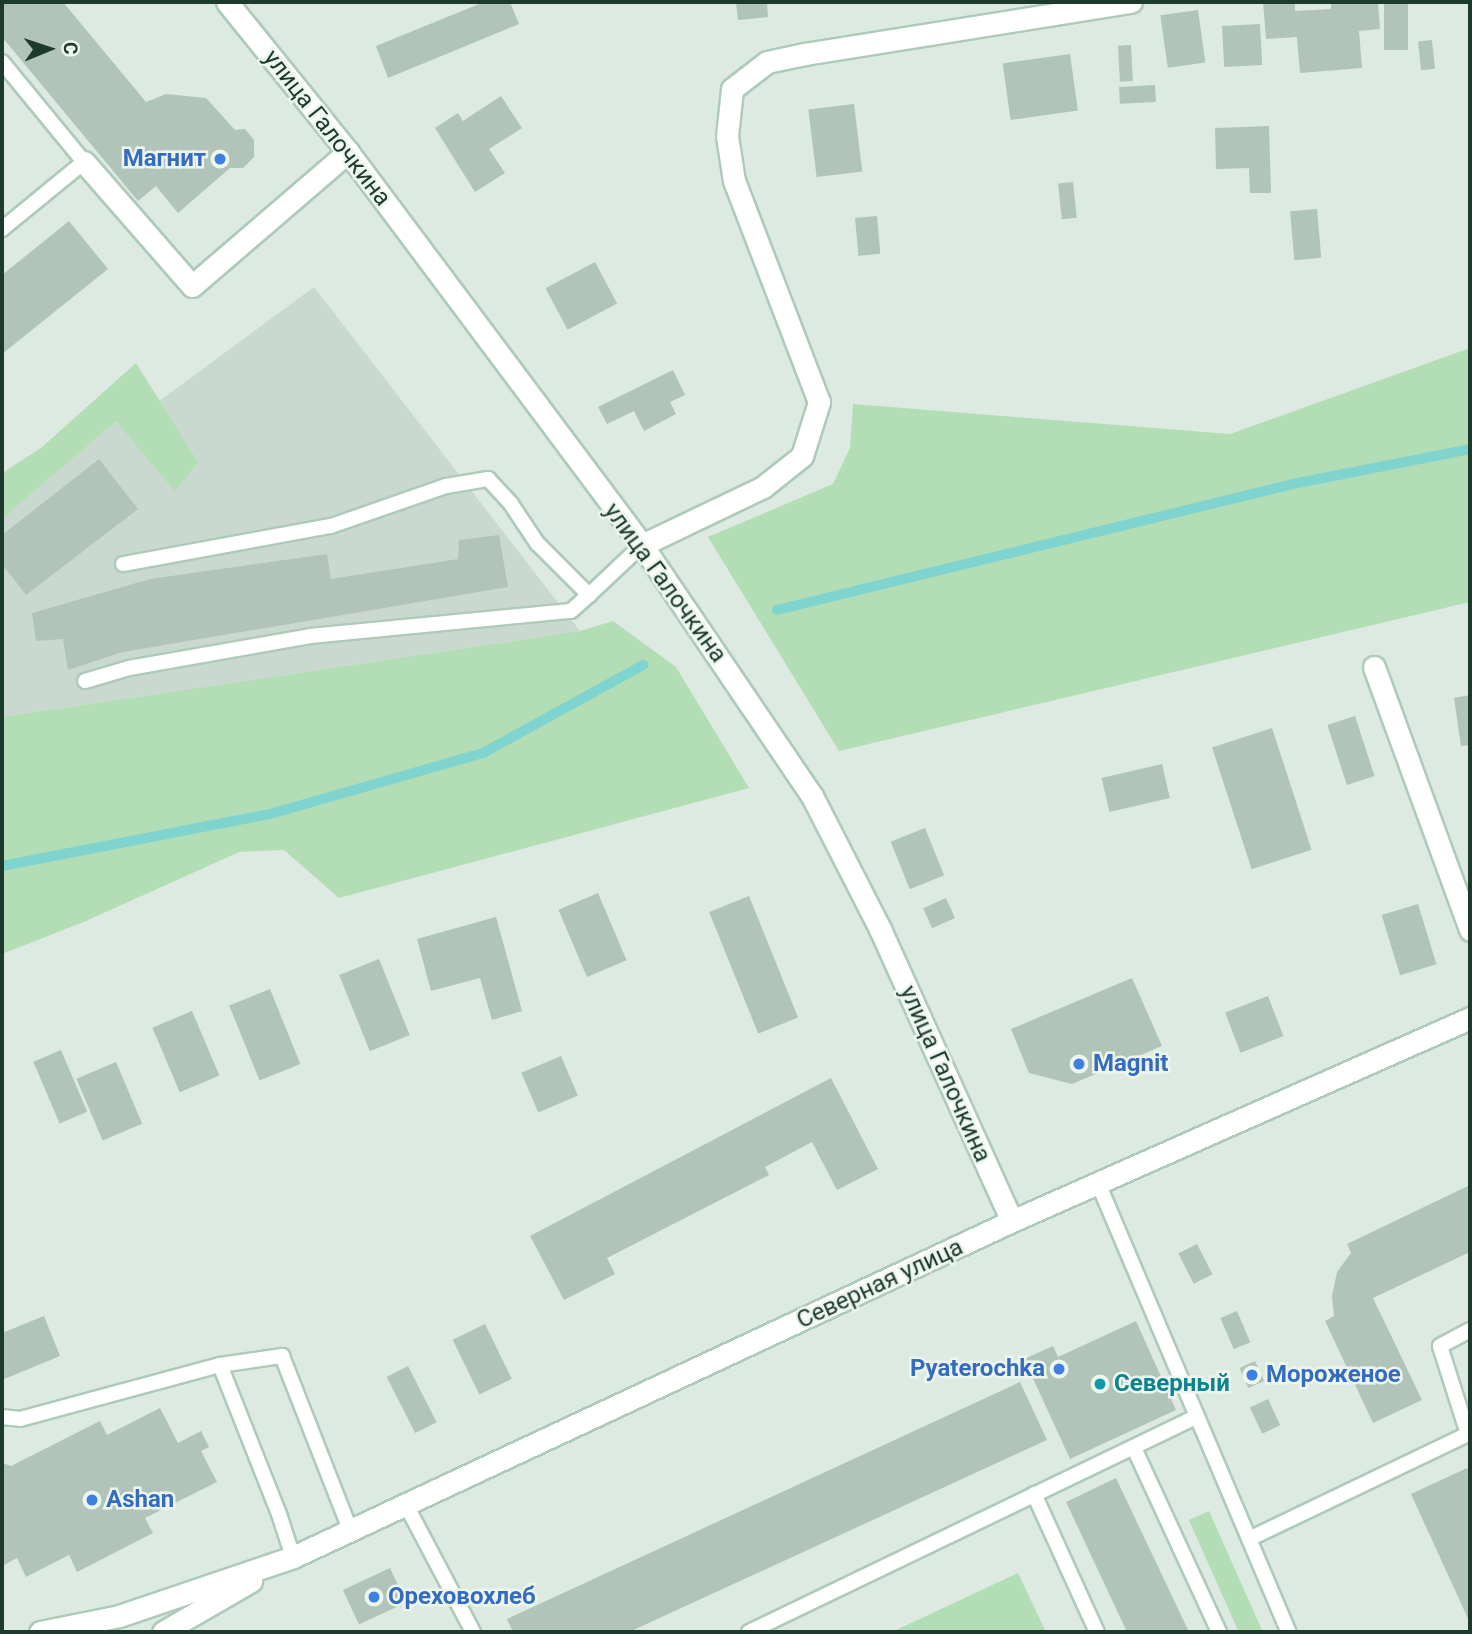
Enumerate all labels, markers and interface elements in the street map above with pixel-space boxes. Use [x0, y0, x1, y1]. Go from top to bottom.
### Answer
north arrow [14, 14, 84, 84]
text: С [59, 42, 82, 55]
street label: улица Галочкина [257, 44, 397, 212]
place label: Магнит [123, 145, 206, 173]
marker: Магнит [212, 151, 228, 167]
street label: улица Галочкина [597, 498, 733, 668]
street label: улица Галочкина [893, 981, 997, 1167]
place label: Magnit [1093, 1050, 1168, 1078]
marker: Magnit [1071, 1056, 1087, 1072]
street label: Северная улица [792, 1233, 968, 1335]
place label: Pyaterochka [910, 1355, 1045, 1383]
marker: Pyaterochka [1051, 1361, 1067, 1377]
place label: Мороженое [1266, 1361, 1401, 1389]
marker: Мороженое [1244, 1367, 1260, 1383]
place label: Северный [1114, 1370, 1230, 1398]
marker: Северный [1092, 1376, 1108, 1392]
place label: Аshan [106, 1486, 174, 1514]
marker: Аshan [84, 1492, 100, 1508]
place label: Ореховохлеб [388, 1583, 536, 1611]
marker: Ореховохлеб [366, 1589, 382, 1605]

